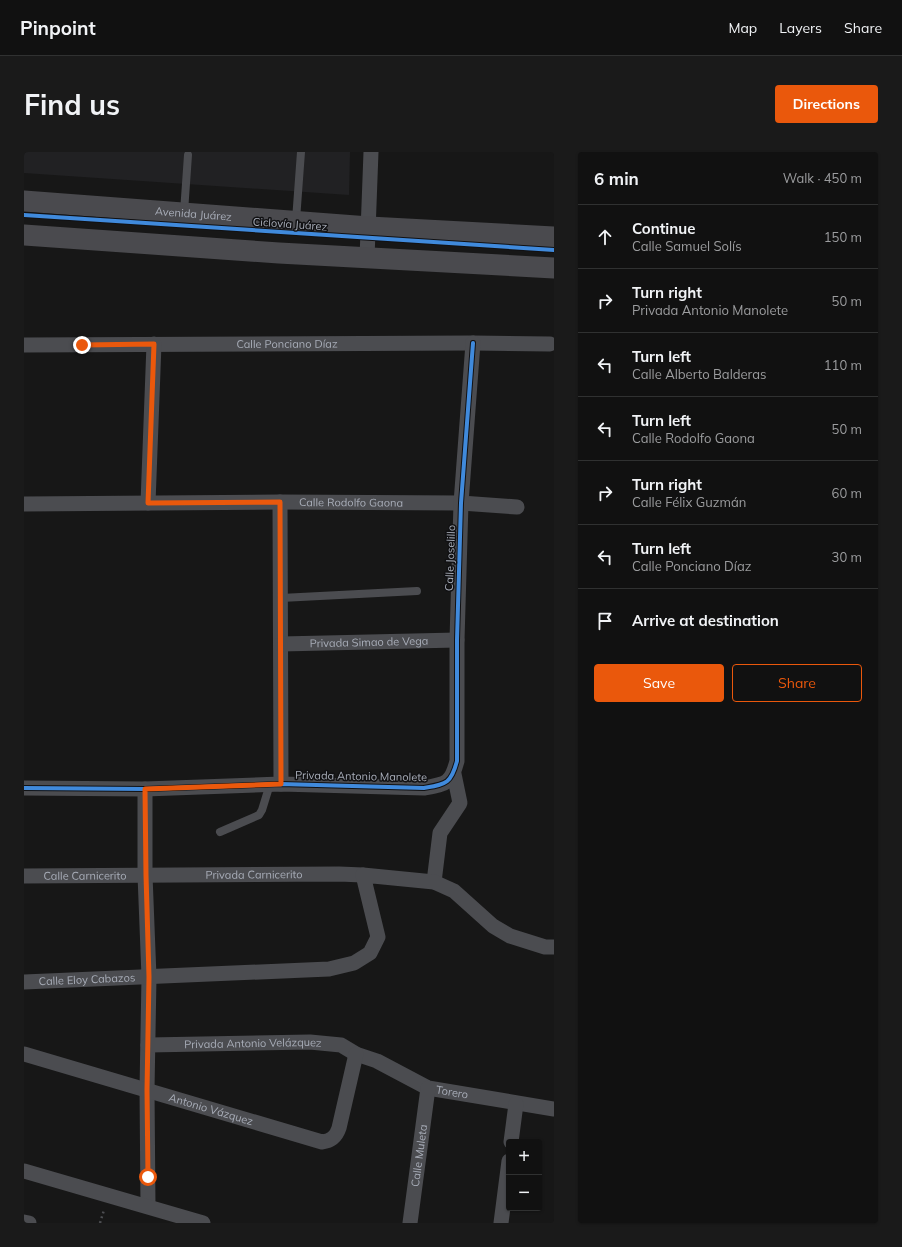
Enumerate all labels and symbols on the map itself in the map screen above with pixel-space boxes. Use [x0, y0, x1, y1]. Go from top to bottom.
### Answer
street label: Avenida Juárez [155, 204, 233, 224]
street label: Ciclovía Juárez [252, 214, 328, 234]
route end [73, 336, 91, 354]
street label: Calle Ponciano Díaz [236, 337, 338, 351]
street label: Calle Rodolfo Gaona [299, 495, 403, 510]
street label: Calle Joselillo [442, 525, 458, 591]
street label: Privada Simao de Vega [309, 634, 429, 650]
street label: Privada Antonio Manolete [295, 768, 427, 784]
street label: Privada Carnicerito [205, 867, 303, 882]
street label: Calle Carnicerito [43, 868, 127, 883]
street label: Calle Eloy Cabazos [38, 970, 136, 988]
street label: Privada Antonio Velázquez [184, 1035, 323, 1051]
street label: Torero [435, 1082, 469, 1102]
street label: Antonio Vázquez [167, 1090, 255, 1128]
street label: Calle Muleta [408, 1123, 430, 1188]
route start [139, 1168, 157, 1186]

